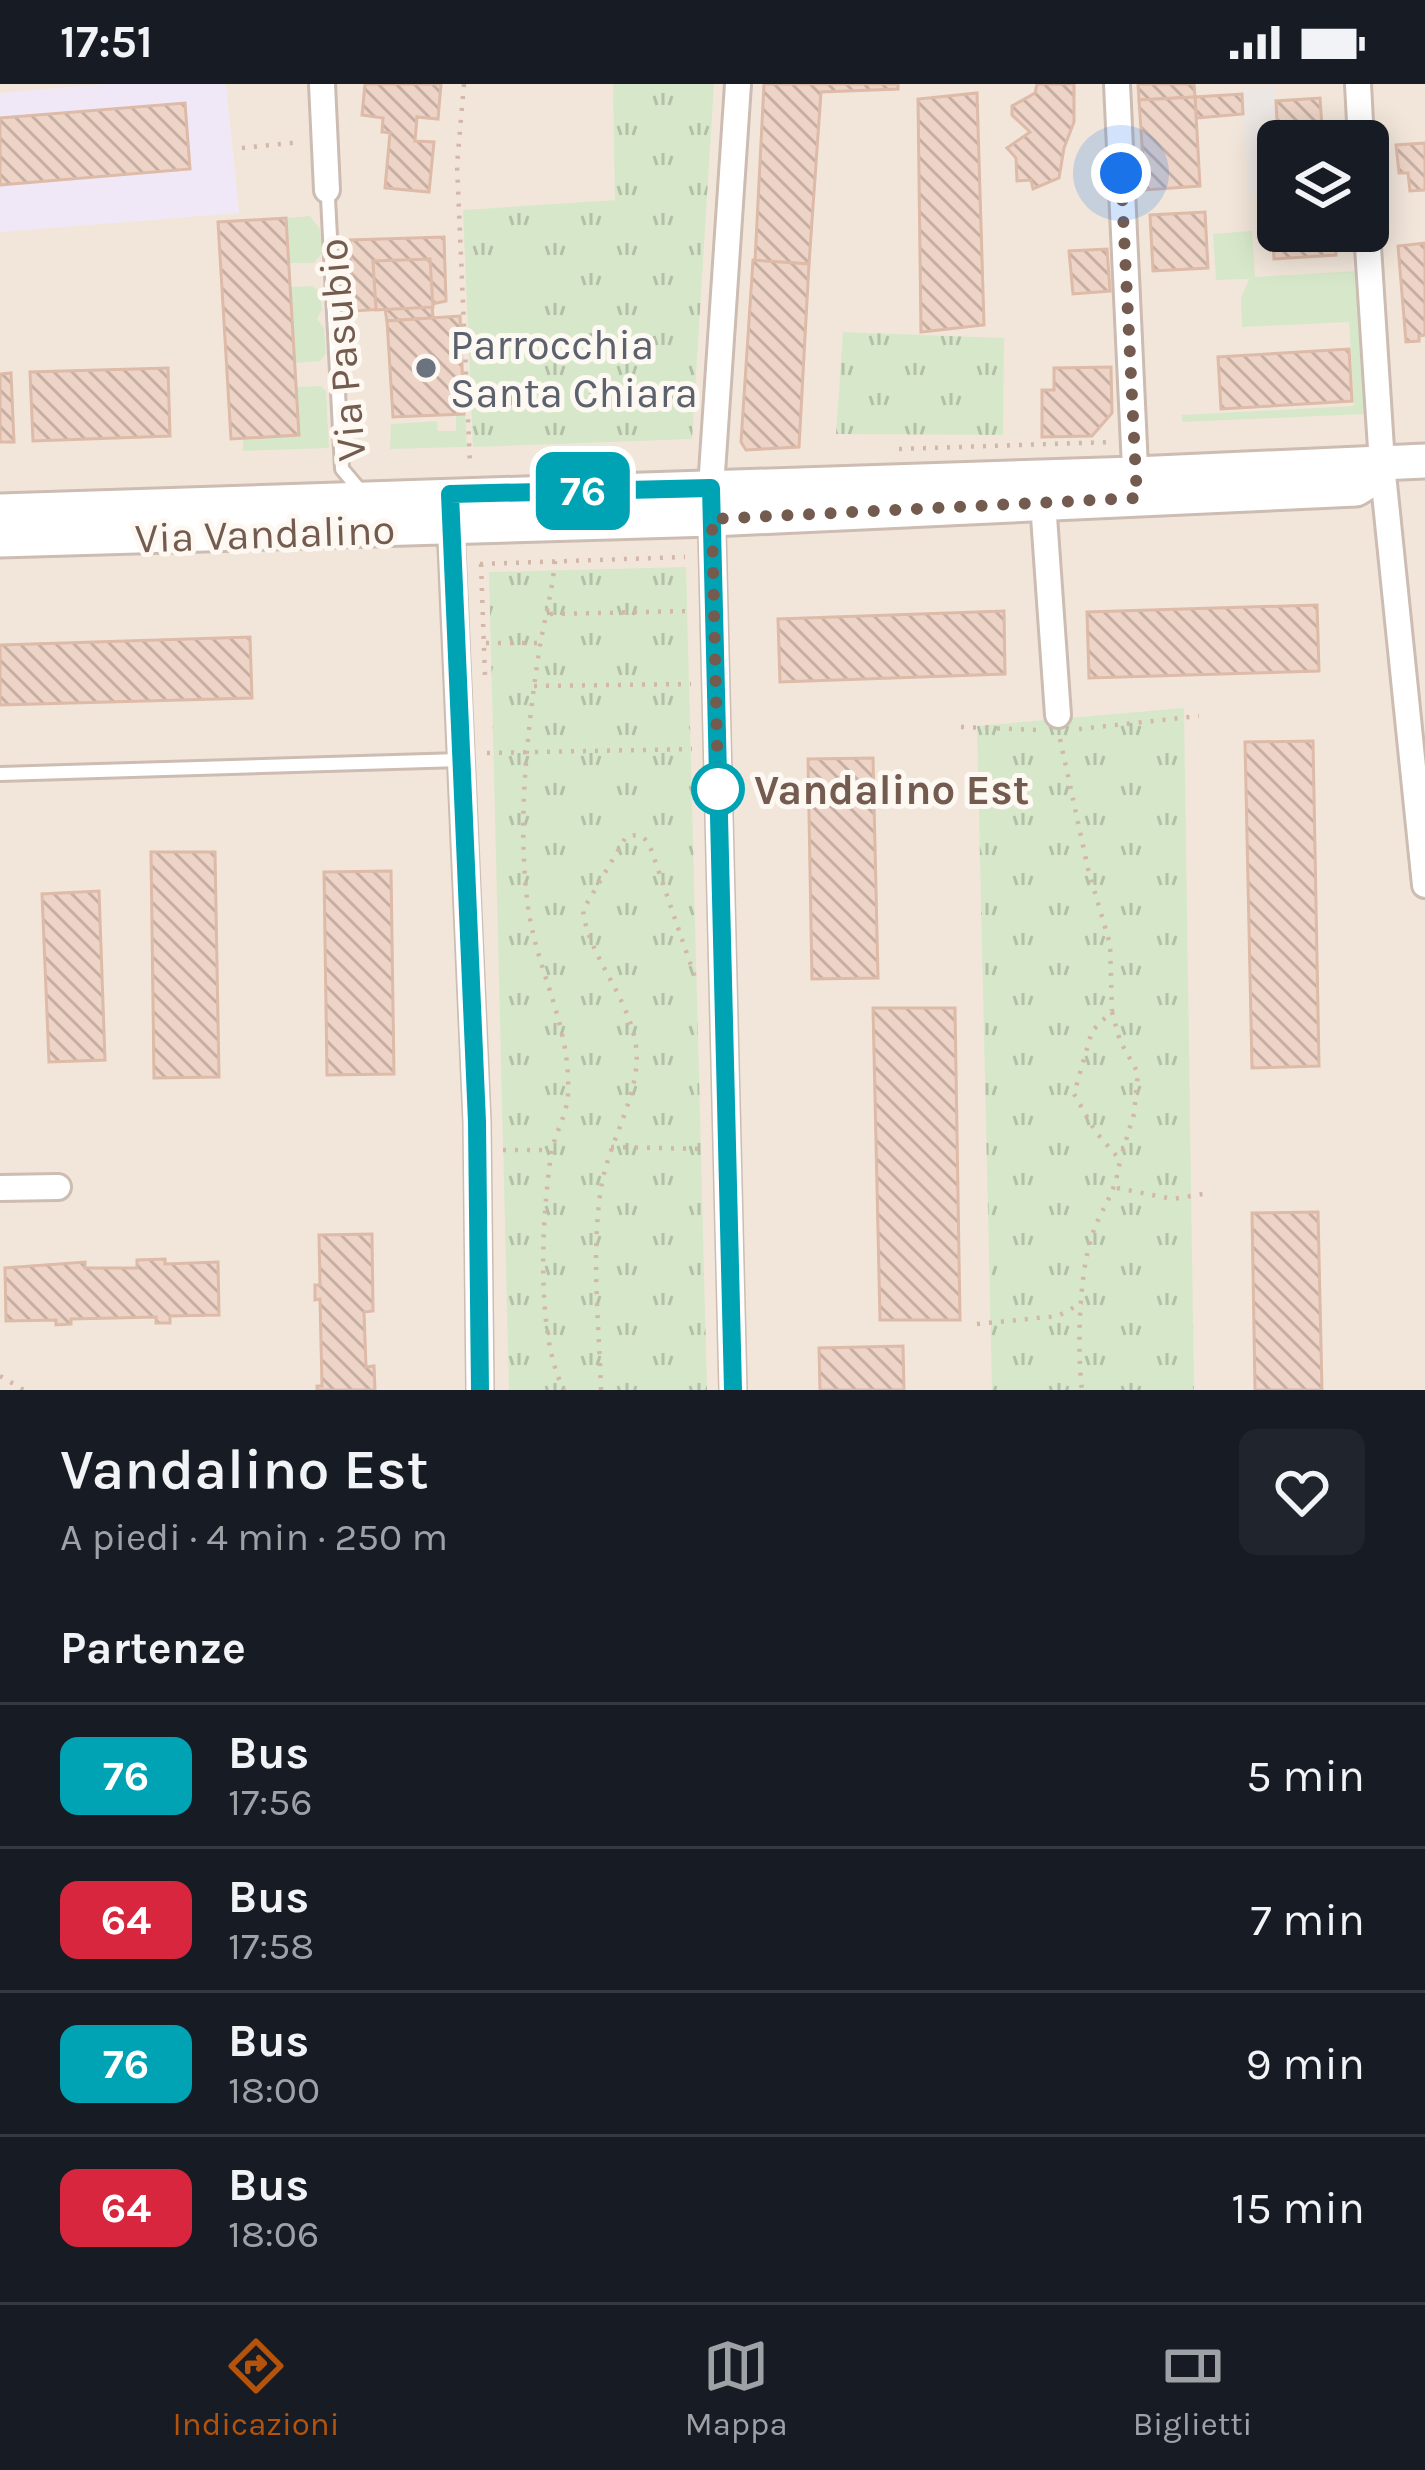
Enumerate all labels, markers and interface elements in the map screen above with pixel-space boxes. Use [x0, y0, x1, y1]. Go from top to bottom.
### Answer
text: 17:51 [60, 16, 153, 68]
map controls [1257, 120, 1389, 252]
button: layers [1257, 120, 1389, 252]
your location [1091, 143, 1151, 203]
street label: Via Pasubio [307, 236, 377, 463]
place label: Parrocchia Santa Chiara [450, 320, 698, 418]
marker: Parrocchia Santa Chiara [413, 355, 439, 381]
line badge: 76 [529, 452, 637, 530]
text: 76 [560, 466, 606, 516]
street label: Via Vandalino [134, 504, 396, 564]
marker: Vandalino Est [693, 764, 743, 814]
place label: Vandalino Est [754, 765, 1029, 815]
button: heart [1239, 1429, 1365, 1555]
text: Vandalino Est [60, 1436, 429, 1502]
text: A piedi · 4 min · 250 m [60, 1514, 448, 1560]
text: Partenze [60, 1622, 246, 1674]
text: Bus [228, 1727, 309, 1779]
text: 5 min [1246, 1750, 1365, 1802]
text: 76 [103, 1751, 149, 1801]
text: 17:56 [228, 1779, 313, 1825]
text: Bus [228, 1871, 309, 1923]
text: 7 min [1251, 1894, 1365, 1946]
text: 64 [101, 1895, 151, 1945]
text: 17:58 [228, 1923, 314, 1969]
text: Bus [228, 2015, 309, 2067]
text: 9 min [1246, 2038, 1365, 2090]
text: 76 [103, 2039, 149, 2089]
text: 18:00 [228, 2067, 320, 2113]
text: Bus [228, 2159, 309, 2211]
text: 15 min [1231, 2182, 1365, 2234]
text: 64 [101, 2183, 151, 2233]
text: 18:06 [228, 2211, 319, 2257]
tab: Indicazioni [173, 2333, 340, 2443]
tab: Mappa [685, 2333, 788, 2443]
tab: Biglietti [1133, 2333, 1252, 2443]

